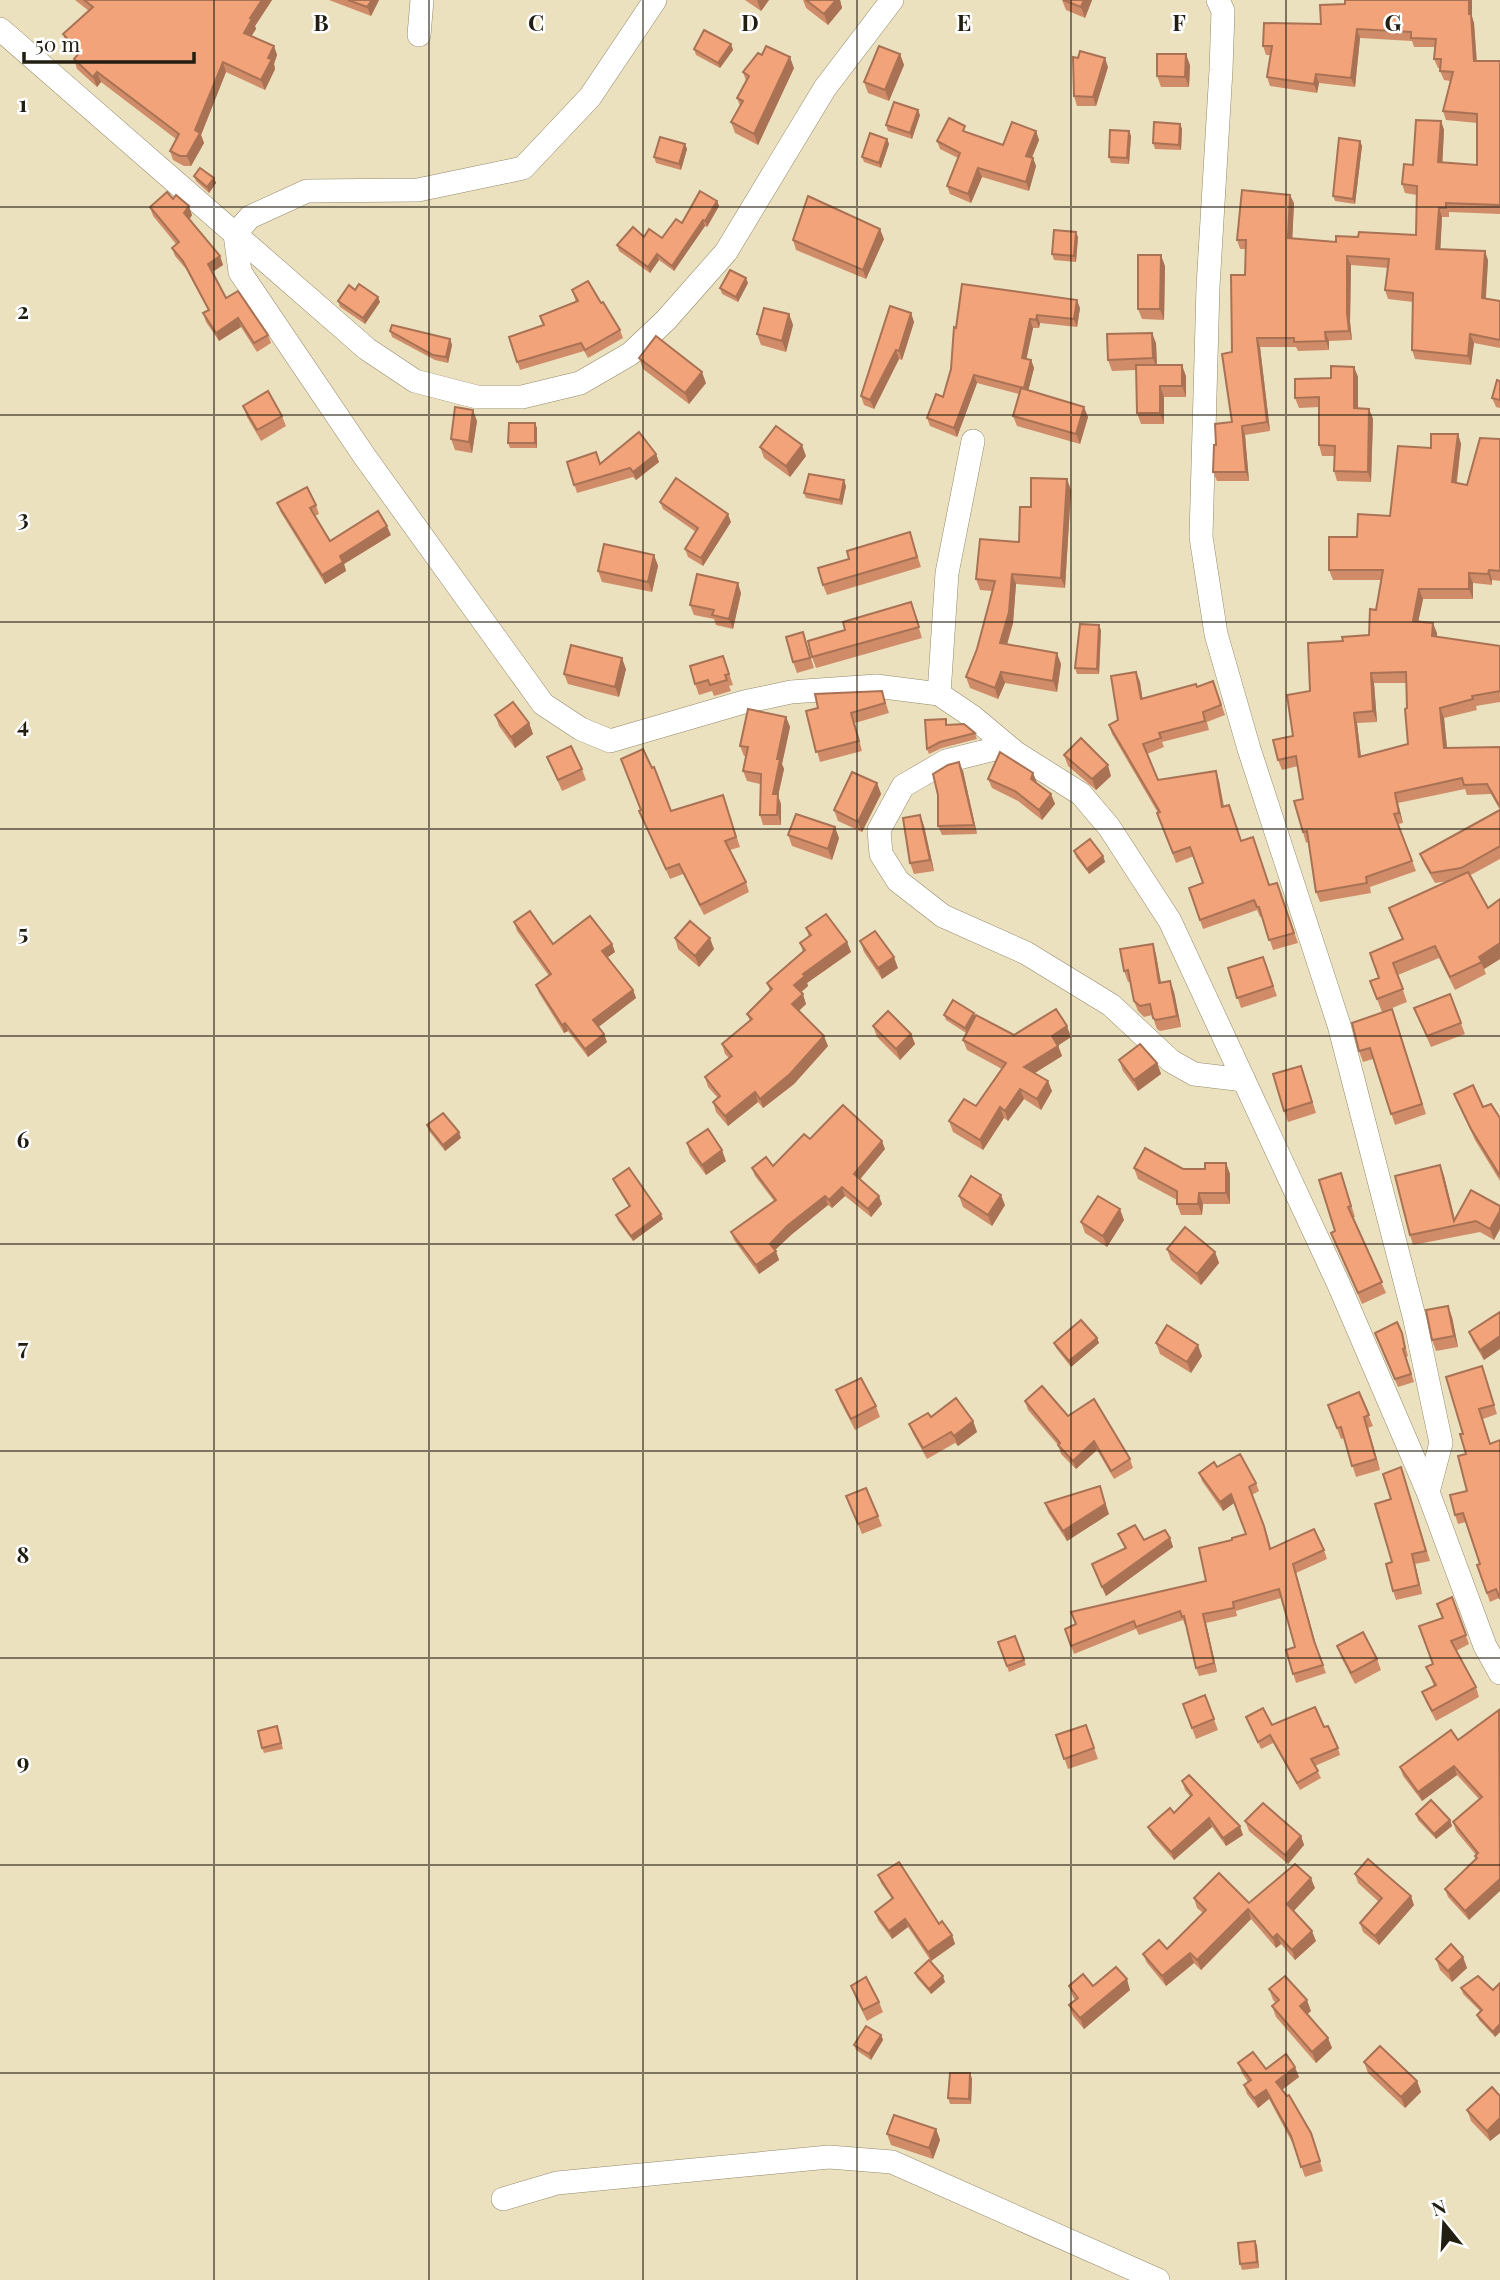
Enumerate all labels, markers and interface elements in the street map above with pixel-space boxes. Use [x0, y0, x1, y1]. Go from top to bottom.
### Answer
text: B [313, 6, 329, 37]
text: C [528, 6, 544, 37]
text: D [741, 6, 759, 37]
text: E [957, 6, 971, 37]
text: F [1172, 6, 1186, 37]
text: G [1385, 6, 1402, 37]
scale bar [24, 21, 194, 65]
text: 50 m [35, 29, 81, 57]
text: 1 [19, 87, 28, 118]
text: 2 [17, 294, 29, 325]
text: 3 [17, 501, 29, 532]
text: 4 [17, 708, 29, 739]
text: 5 [18, 916, 28, 947]
text: 6 [17, 1123, 30, 1154]
text: 7 [18, 1330, 29, 1361]
text: 8 [17, 1538, 29, 1569]
text: 9 [17, 1745, 29, 1776]
north arrow [1409, 2189, 1479, 2259]
text: N [1428, 2192, 1449, 2221]

